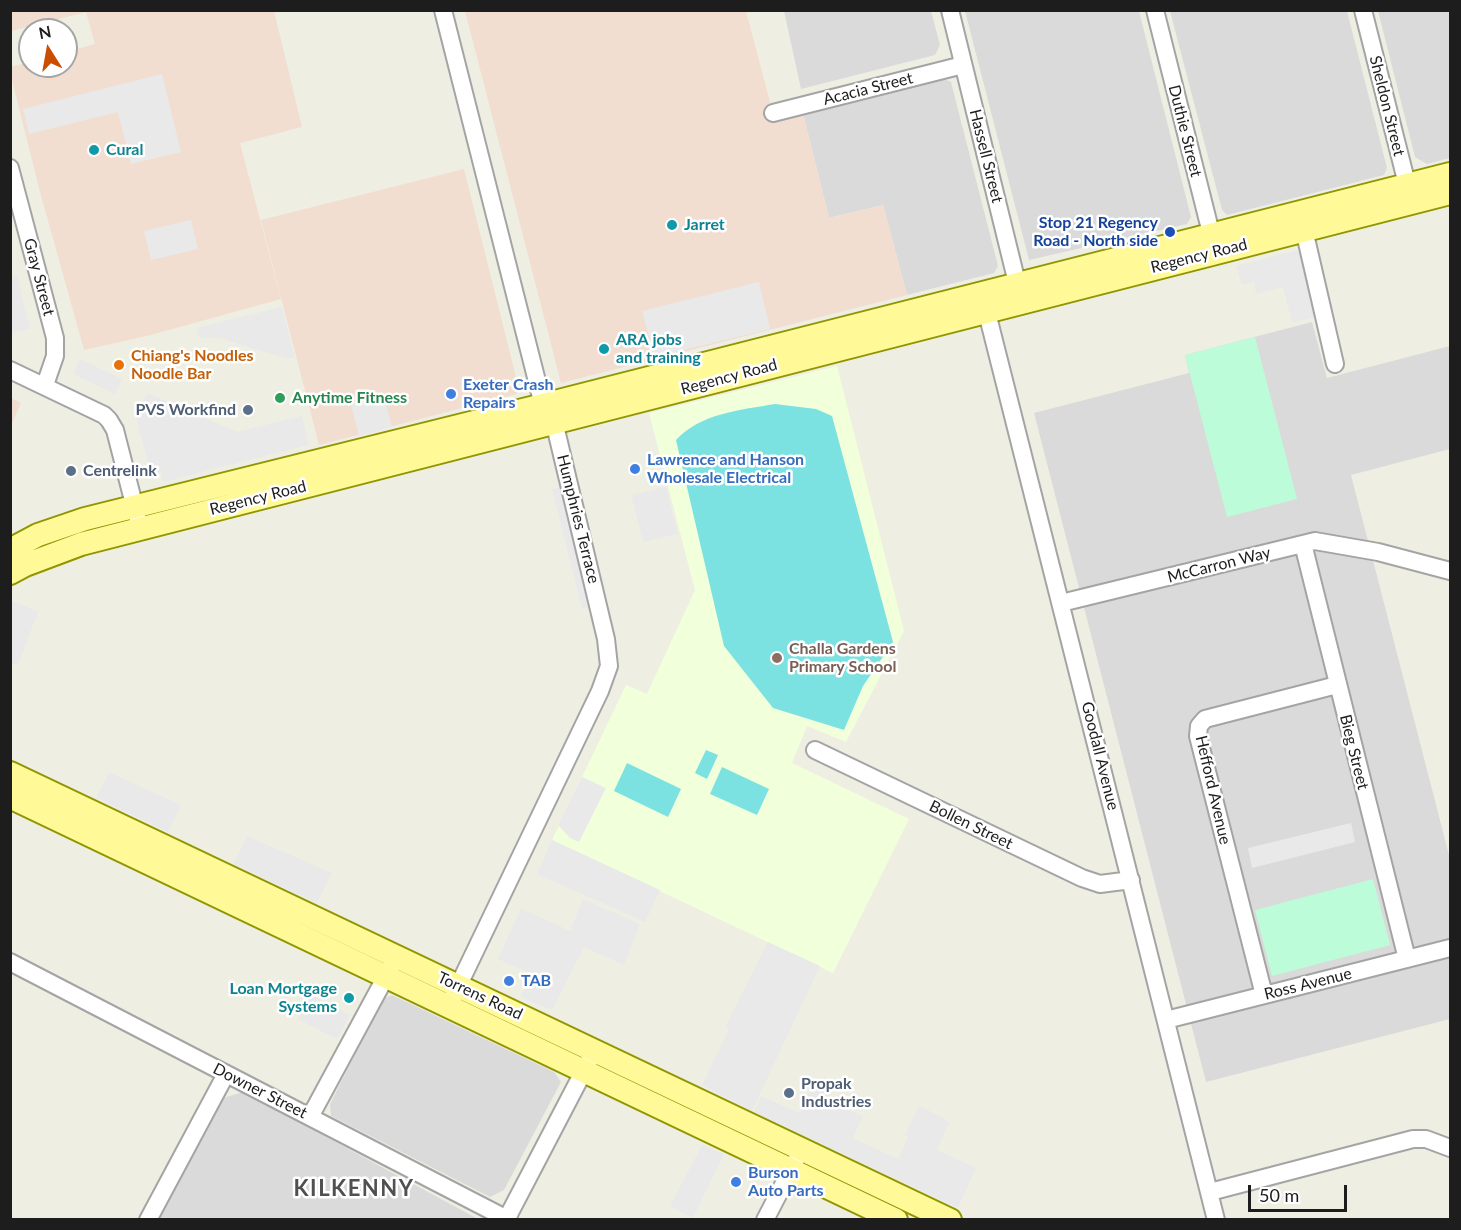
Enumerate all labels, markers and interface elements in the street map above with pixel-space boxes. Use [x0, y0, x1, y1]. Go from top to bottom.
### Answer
north arrow [18, 18, 78, 78]
text: N [37, 21, 53, 42]
street label: Sheldon Street [1365, 54, 1409, 158]
street label: Acacia Street [821, 69, 915, 109]
street label: Duthie Street [1164, 83, 1206, 179]
street label: Hassell Street [965, 107, 1007, 205]
place label: Cural [106, 140, 143, 160]
marker: Cural [87, 143, 101, 157]
place label: Stop 21 Regency Road - North side [1033, 213, 1158, 251]
place label: Jarret [684, 215, 725, 235]
marker: Jarret [665, 218, 679, 232]
marker: Stop 21 Regency Road - North side [1163, 225, 1177, 239]
street label: Regency Road [1149, 235, 1249, 277]
street label: Gray Street [19, 236, 59, 318]
place label: ARA jobs and training [616, 330, 701, 368]
marker: ARA jobs and training [597, 342, 611, 356]
place label: Chiang's Noodles Noodle Bar [131, 346, 253, 384]
street label: Regency Road [679, 355, 779, 399]
marker: Chiang's Noodles Noodle Bar [112, 358, 126, 372]
place label: Exeter Crash Repairs [463, 375, 554, 413]
marker: Exeter Crash Repairs [444, 387, 458, 401]
place label: Anytime Fitness [292, 388, 407, 408]
marker: Anytime Fitness [273, 391, 287, 405]
place label: PVS Workfind [136, 400, 236, 420]
marker: PVS Workfind [241, 403, 255, 417]
place label: Lawrence and Hanson Wholesale Electrical [647, 450, 804, 488]
street label: Humphries Terrace [553, 452, 603, 586]
place label: Centrelink [83, 461, 157, 481]
marker: Lawrence and Hanson Wholesale Electrical [628, 462, 642, 476]
marker: Centrelink [64, 464, 78, 478]
street label: Regency Road [208, 477, 308, 519]
street label: McCarron Way [1165, 543, 1273, 587]
place label: Challa Gardens Primary School [789, 639, 896, 677]
marker: Challa Gardens Primary School [770, 651, 784, 665]
street label: Goodall Avenue [1077, 700, 1123, 812]
street label: Bieg Street [1335, 712, 1373, 792]
street label: Hefford Avenue [1191, 734, 1235, 846]
street label: Bollen Street [926, 797, 1016, 853]
street label: Ross Avenue [1262, 964, 1354, 1004]
street label: Torrens Road [434, 968, 526, 1024]
place label: TAB [521, 971, 551, 991]
marker: TAB [502, 974, 516, 988]
place label: Loan Mortgage Systems [229, 979, 337, 1017]
marker: Loan Mortgage Systems [342, 991, 356, 1005]
street label: Downer Street [210, 1059, 310, 1123]
place label: Propak Industries [801, 1074, 871, 1112]
marker: Propak Industries [782, 1086, 796, 1100]
place label: Burson Auto Parts [748, 1163, 824, 1201]
scale bar [1251, 1173, 1350, 1211]
marker: Burson Auto Parts [729, 1175, 743, 1189]
district label: KILKENNY [294, 1176, 414, 1202]
text: 50 m [1259, 1184, 1299, 1206]

